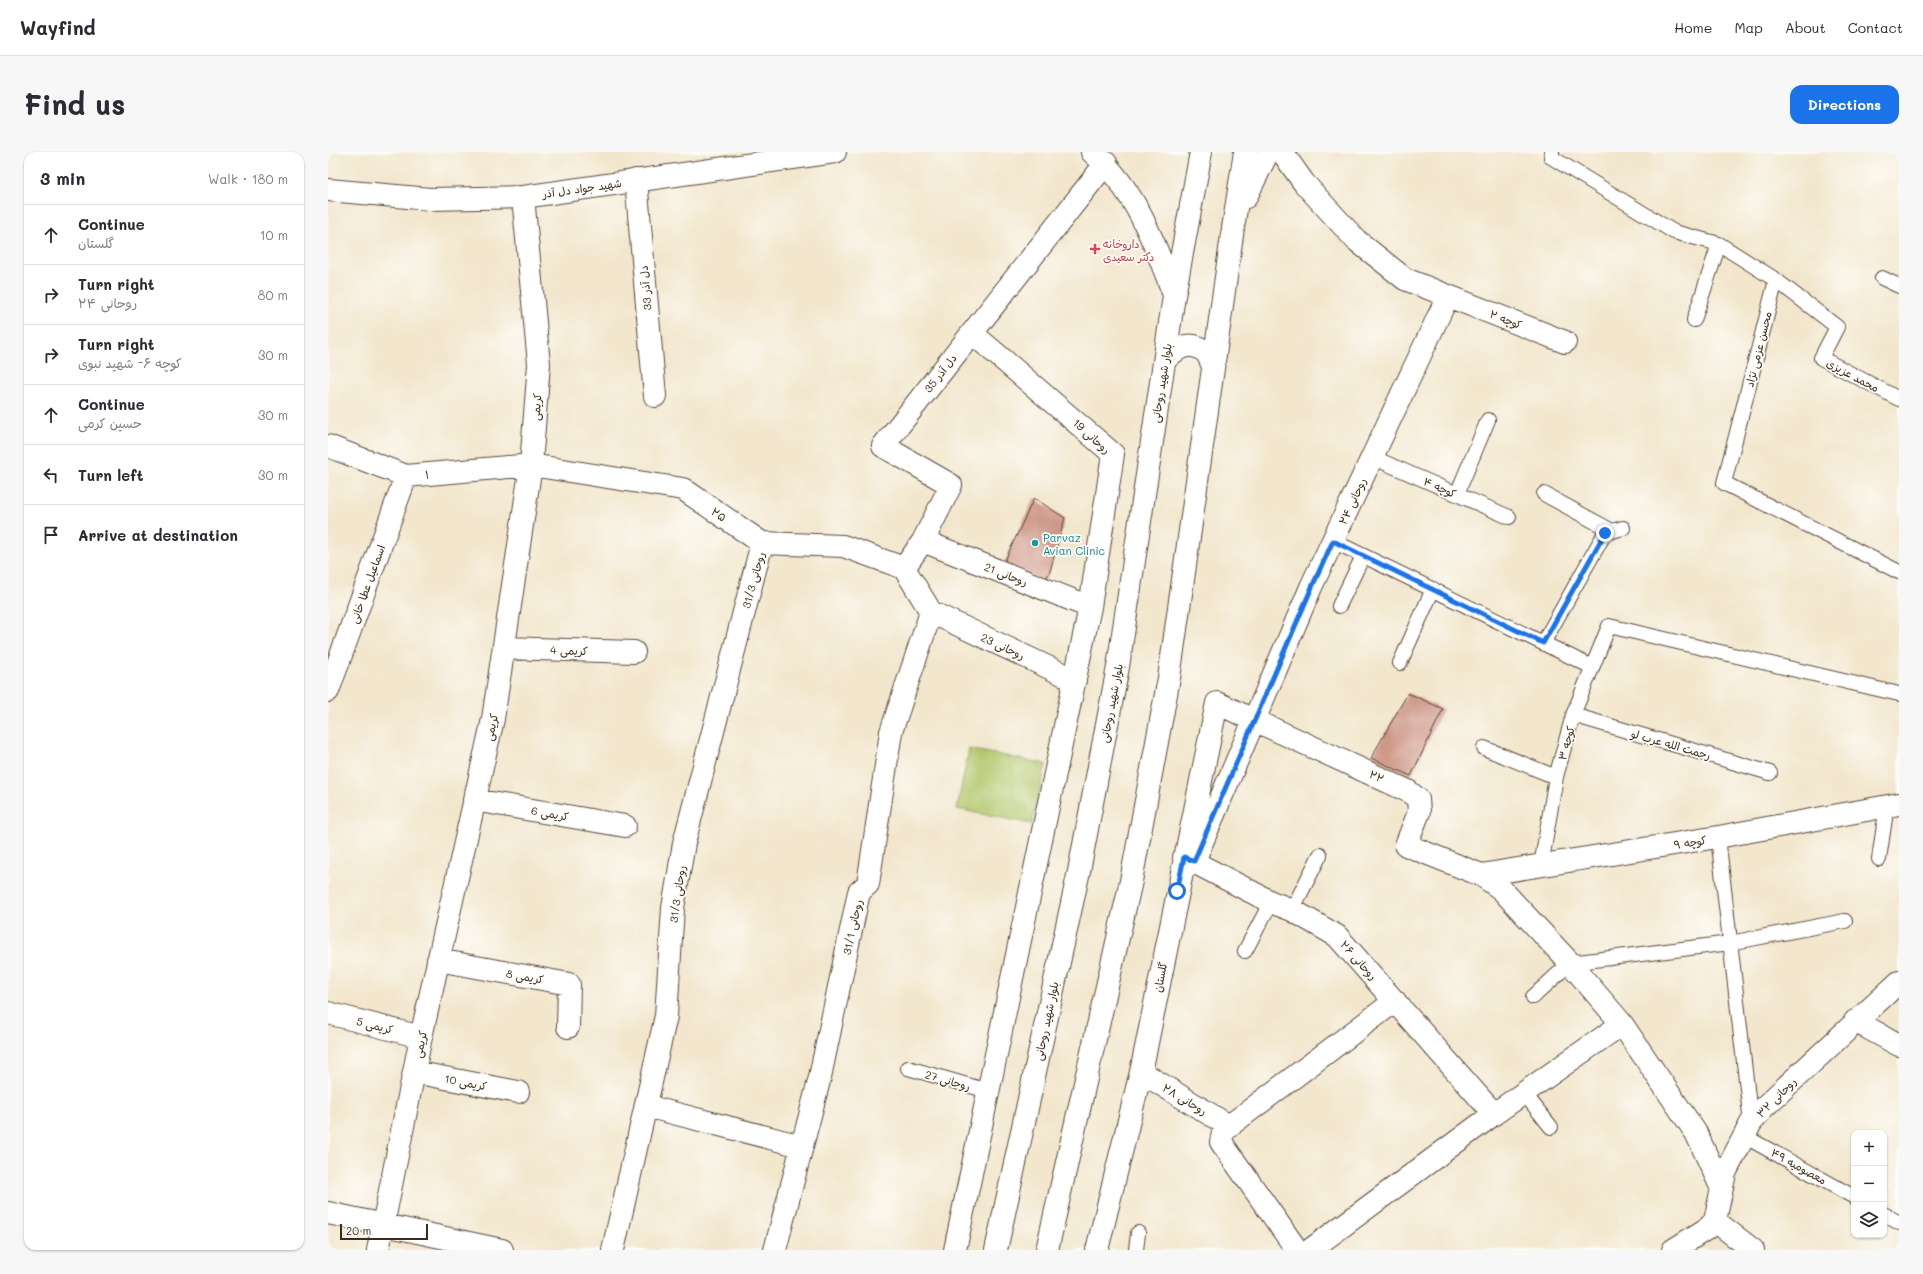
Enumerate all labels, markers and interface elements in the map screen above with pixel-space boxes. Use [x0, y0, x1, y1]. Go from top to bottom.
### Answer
text: Wayfind [20, 15, 96, 40]
text: Home [1674, 18, 1712, 37]
text: Map [1734, 18, 1763, 37]
text: About [1785, 18, 1826, 37]
text: Contact [1848, 18, 1903, 37]
button: Directions [1790, 85, 1899, 124]
text: Find us [24, 86, 125, 122]
text: 3 min [40, 167, 85, 189]
text: Walk · 180 m [208, 170, 288, 187]
street label: شهید جواد دل آذر [540, 175, 623, 202]
text: Continue [78, 214, 145, 234]
icon: ahead [40, 224, 62, 246]
text: 10 m [260, 226, 288, 243]
text: گلستان [78, 234, 114, 251]
place label: داروخانه دکتر سعیدی [1103, 236, 1154, 264]
marker: داروخانه دکتر سعیدی [1090, 244, 1100, 254]
street label: دل آذر 33 [636, 265, 654, 311]
text: Turn right [78, 274, 155, 294]
icon: right [40, 284, 62, 306]
text: 80 m [258, 286, 288, 303]
text: روحانی ۲۴ [78, 294, 137, 311]
street label: کوچه ۲ [1487, 306, 1525, 333]
street label: محسن عزمی نژاد [1741, 310, 1776, 389]
text: Turn right [78, 334, 155, 354]
street label: بلوار شهید روحانی [1147, 342, 1176, 424]
icon: right [40, 344, 62, 366]
text: 30 m [258, 346, 288, 363]
street label: دل آذر 35 [920, 351, 960, 395]
text: کوچه ۶- شهید نبوی [78, 354, 182, 371]
street label: محمد عزیزی [1824, 355, 1882, 395]
street label: کریمی [528, 392, 545, 421]
text: Continue [78, 394, 145, 414]
icon: ahead [40, 404, 62, 426]
text: 30 m [258, 406, 288, 423]
text: حسین کرمی [78, 414, 142, 431]
street label: روحانی 19 [1069, 415, 1114, 458]
icon: left [40, 464, 62, 486]
text: Turn left [78, 465, 143, 485]
text: 30 m [258, 466, 288, 483]
street label: ۱ [424, 466, 430, 482]
street label: کوچه ۴ [1421, 473, 1459, 502]
street label: روحانی ۲۴ [1335, 475, 1370, 527]
street label: ۲۵ [709, 504, 729, 524]
icon: arrive [40, 524, 62, 546]
route end [1596, 524, 1614, 542]
text: Arrive at destination [78, 525, 238, 545]
place label: Parvaz Avian Clinic [1043, 530, 1105, 558]
marker: Parvaz Avian Clinic [1030, 538, 1040, 548]
street label: اسماعیل عطا خانی [346, 543, 389, 626]
street label: روحانی 31/3 [738, 550, 769, 610]
street label: روحانی 21 [982, 559, 1030, 590]
street label: روحانی 23 [978, 629, 1027, 664]
street label: کریمی 4 [550, 642, 588, 659]
street label: بلوار شهید روحانی [1096, 662, 1127, 744]
street label: کریمی [481, 712, 502, 742]
street label: کوچه ۳ [1554, 724, 1579, 762]
street label: رحمت الله عرب لو [1628, 725, 1713, 763]
street label: ۲۲ [1367, 766, 1387, 786]
street label: کریمی 6 [530, 802, 570, 825]
street label: کوچه ۹ [1673, 832, 1708, 853]
street label: روحانی 31/3 [666, 864, 689, 924]
route start [1168, 882, 1186, 900]
street label: روحانی 31/1 [839, 898, 866, 956]
street label: روحانی ۲۶ [1336, 937, 1381, 984]
street label: گلستان [1150, 960, 1170, 994]
street label: کریمی 8 [505, 965, 545, 988]
street label: بلوار شهید روحانی [1030, 980, 1063, 1062]
street label: کریمی 5 [355, 1013, 395, 1038]
street label: کریمی [410, 1029, 431, 1059]
street label: روحانی 27 [923, 1066, 972, 1095]
street label: کریمی 10 [443, 1071, 489, 1094]
street label: روحانی ۳۲ [1753, 1074, 1800, 1121]
street label: روحانی ۲۸ [1159, 1080, 1210, 1119]
map controls [1851, 1130, 1887, 1238]
button: + [1851, 1130, 1887, 1166]
street label: معصومیه ۴۹ [1768, 1145, 1829, 1188]
button: − [1851, 1166, 1887, 1202]
button: layers [1851, 1202, 1887, 1238]
scale bar [340, 1222, 428, 1241]
text: 20 m [346, 1223, 371, 1238]

